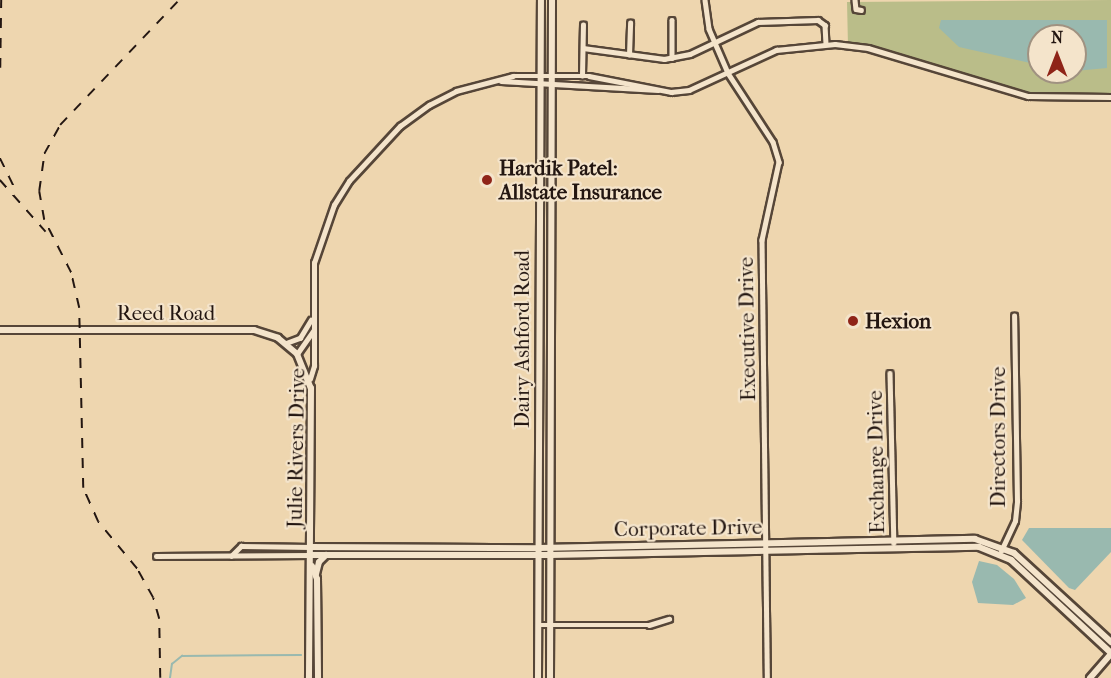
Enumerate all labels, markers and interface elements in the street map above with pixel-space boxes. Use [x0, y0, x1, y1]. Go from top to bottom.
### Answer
north arrow [1027, 24, 1087, 84]
text: N [1051, 28, 1063, 47]
place label: Hardik Patel: Allstate Insurance [499, 155, 662, 205]
marker: Hardik Patel: Allstate Insurance [480, 173, 494, 187]
street label: Dairy Ashford Road [509, 250, 535, 428]
street label: Executive Drive [733, 257, 761, 401]
street label: Reed Road [117, 300, 215, 326]
place label: Hexion [865, 308, 931, 334]
marker: Hexion [846, 314, 860, 328]
street label: Directors Drive [985, 366, 1011, 508]
street label: Julie Rivers Drive [282, 368, 310, 528]
street label: Exchange Drive [862, 390, 890, 534]
street label: Corporate Drive [614, 514, 762, 542]

